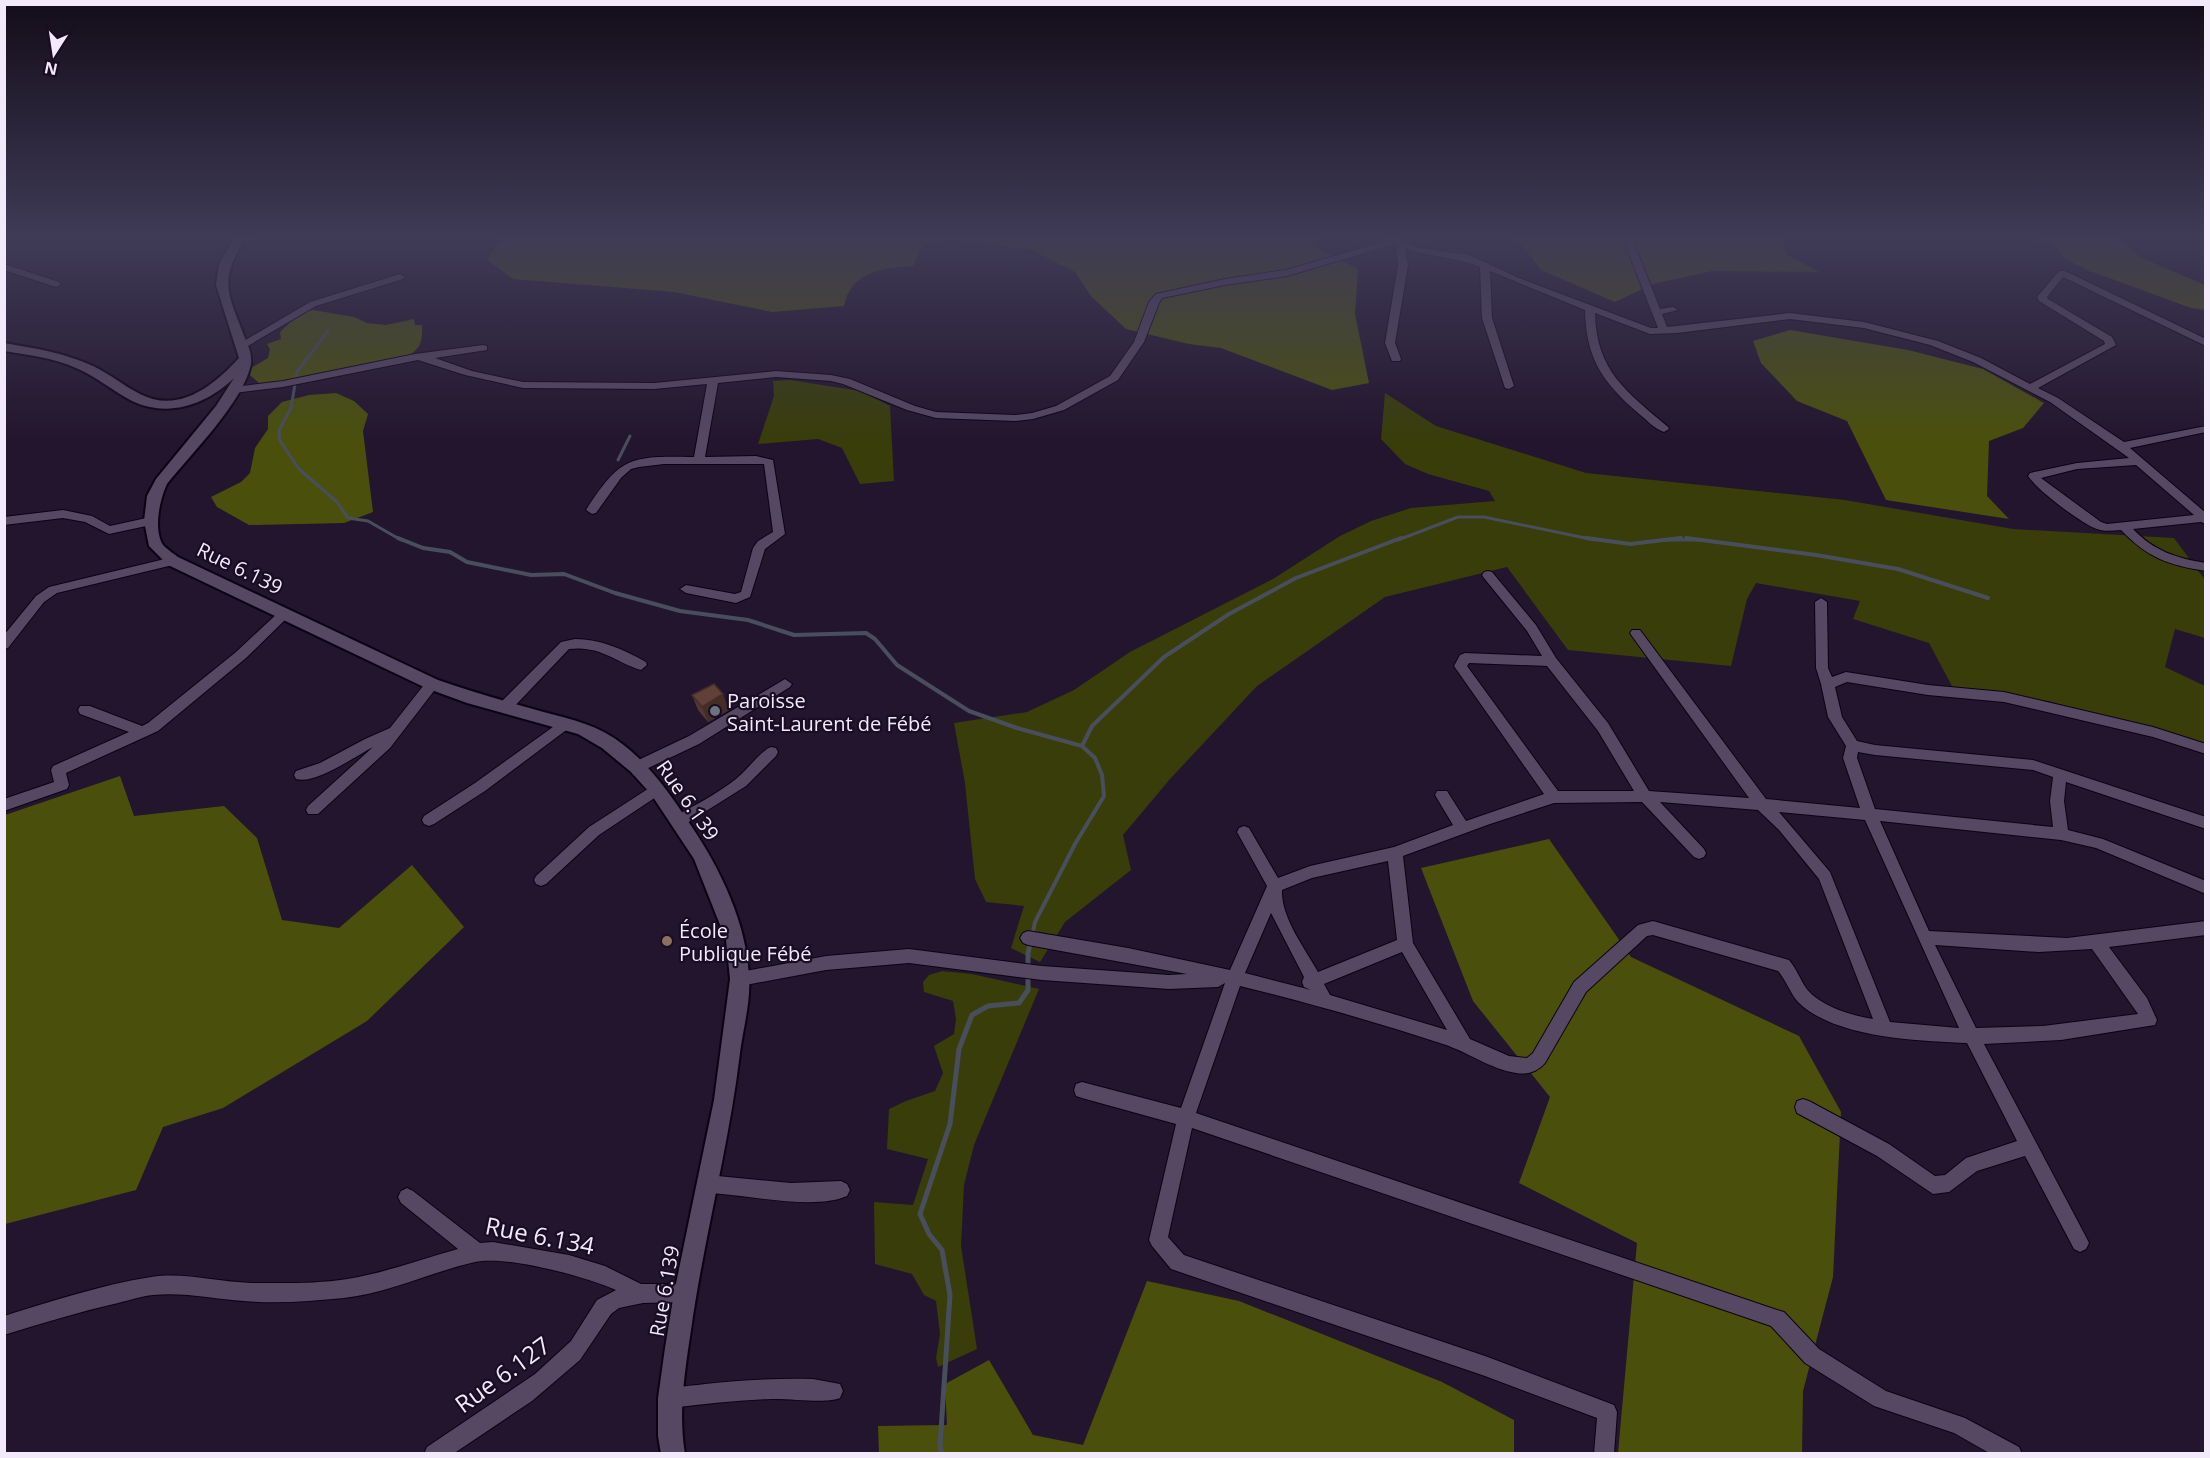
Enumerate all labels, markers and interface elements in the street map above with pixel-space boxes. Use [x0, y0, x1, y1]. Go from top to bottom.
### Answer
north arrow [24, 24, 84, 84]
text: N [42, 57, 60, 81]
street label: Rue 6.139 [193, 536, 287, 600]
place label: Paroisse Saint-Laurent de Fébé [727, 687, 931, 737]
marker: Paroisse Saint-Laurent de Fébé [708, 704, 722, 718]
street label: Rue 6.139 [651, 755, 725, 845]
place label: École Publique Fébé [679, 917, 812, 967]
marker: École Publique Fébé [660, 934, 674, 948]
street label: Rue 6.134 [483, 1208, 598, 1262]
street label: Rue 6.139 [643, 1243, 685, 1339]
street label: Rue 6.127 [448, 1328, 556, 1420]

